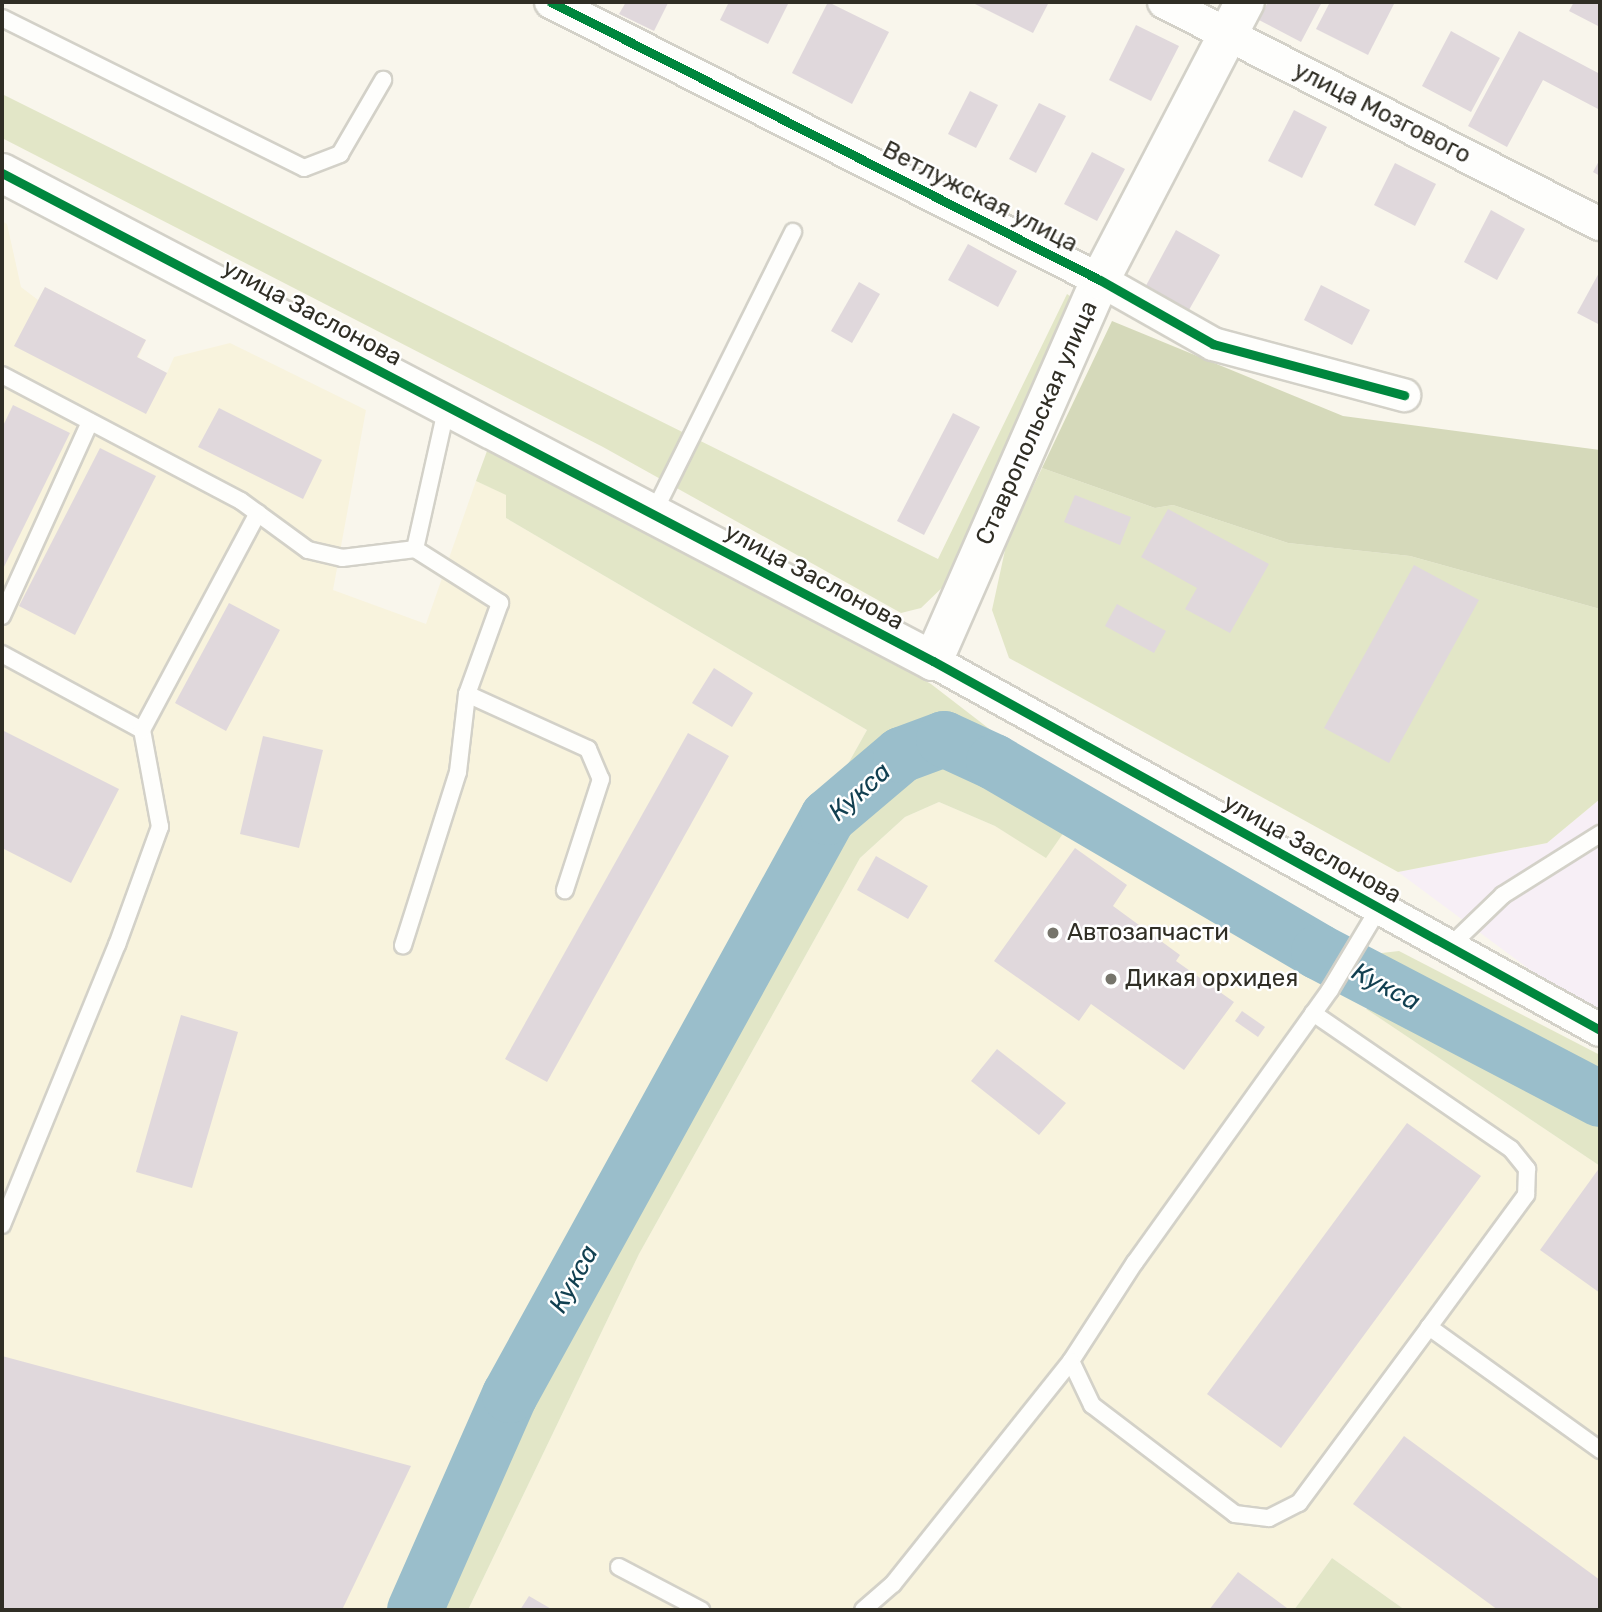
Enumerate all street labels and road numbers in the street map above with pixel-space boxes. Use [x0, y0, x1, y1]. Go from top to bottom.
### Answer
street label: улица Мозгового [1289, 56, 1475, 170]
street label: Ветлужская улица [878, 135, 1082, 259]
street label: улица Заслонова [217, 254, 407, 372]
street label: Ставропольская улица [970, 297, 1104, 549]
street label: улица Заслонова [719, 518, 909, 636]
street label: улица Заслонова [1218, 788, 1406, 910]

